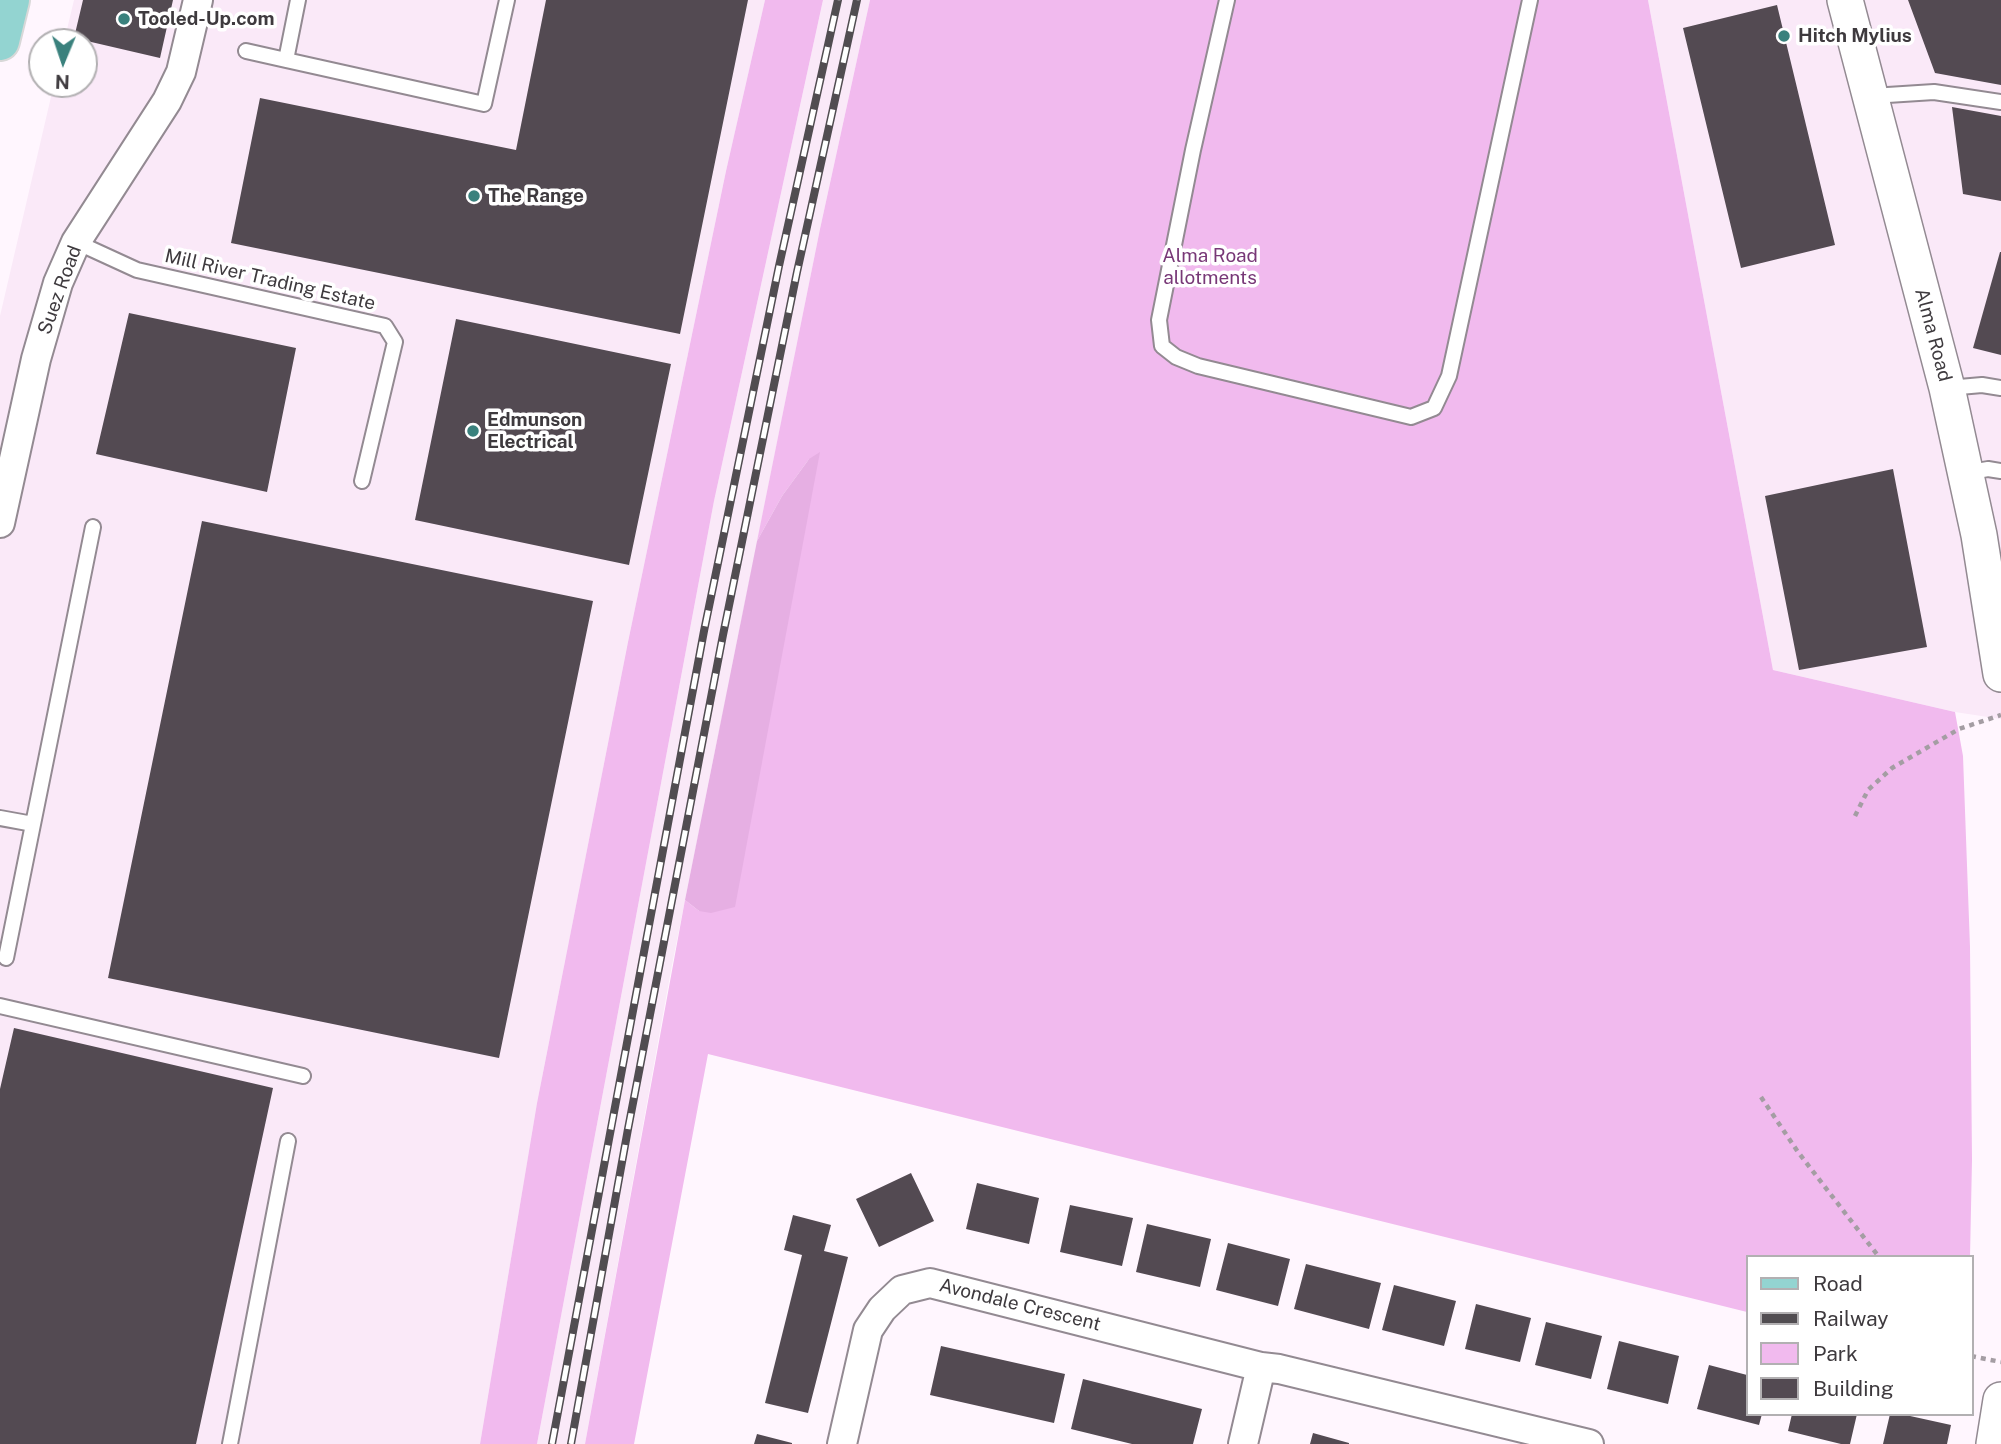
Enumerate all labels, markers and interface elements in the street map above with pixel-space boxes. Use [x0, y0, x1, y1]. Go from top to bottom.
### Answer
place label: Tooled-Up.com [138, 8, 275, 30]
marker: Tooled-Up.com [116, 11, 132, 27]
place label: Hitch Mylius [1798, 25, 1912, 47]
north arrow [28, 28, 98, 98]
marker: Hitch Mylius [1776, 28, 1792, 44]
text: N [55, 71, 70, 93]
place label: The Range [488, 185, 584, 207]
marker: The Range [466, 188, 482, 204]
street label: Suez Road [33, 242, 87, 338]
street label: Mill River Trading Estate [162, 245, 378, 315]
park label: Alma Road allotments [1162, 245, 1258, 289]
street label: Alma Road [1910, 286, 1956, 384]
place label: Edmunson Electrical [487, 409, 582, 453]
marker: Edmunson Electrical [465, 423, 481, 439]
legend [1745, 1255, 1973, 1416]
text: Road [1813, 1271, 1863, 1296]
street label: Avondale Crescent [937, 1274, 1103, 1336]
text: Railway [1813, 1306, 1889, 1331]
text: Park [1813, 1341, 1858, 1366]
text: Building [1813, 1376, 1894, 1401]

